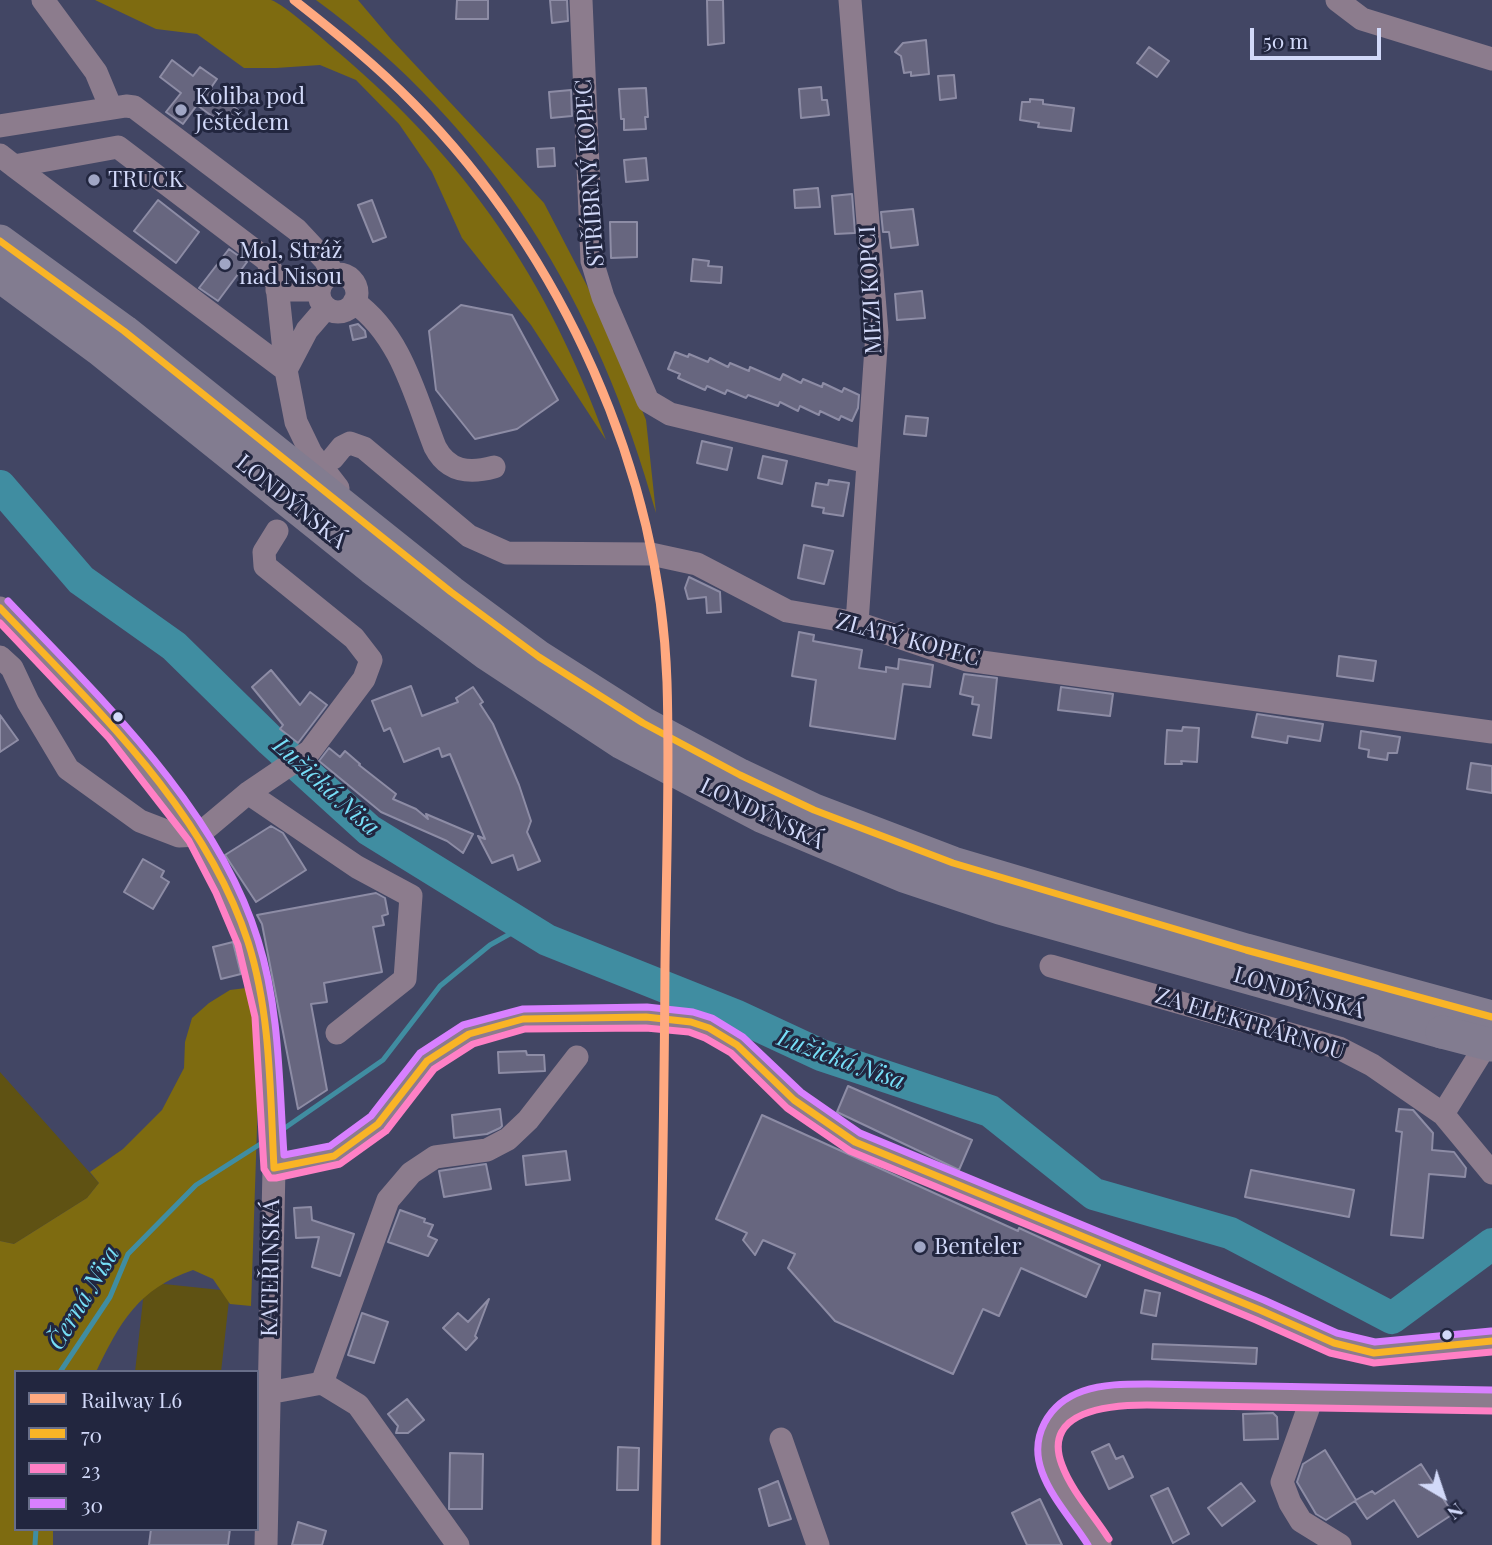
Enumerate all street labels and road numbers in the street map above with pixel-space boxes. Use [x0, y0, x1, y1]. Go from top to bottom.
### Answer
street label: STŘÍBRNÝ KOPEC [570, 78, 610, 268]
street label: MEZI KOPCI [854, 225, 888, 355]
street label: LONDÝNSKÁ [230, 449, 352, 555]
street label: ZLATÝ KOPEC [833, 607, 983, 673]
street label: LONDÝNSKÁ [695, 772, 829, 856]
street label: LONDÝNSKÁ [1230, 961, 1368, 1025]
street label: ZA ELEKTRÁRNOU [1152, 982, 1348, 1066]
street label: KATEŘINSKÁ [256, 1199, 286, 1337]

